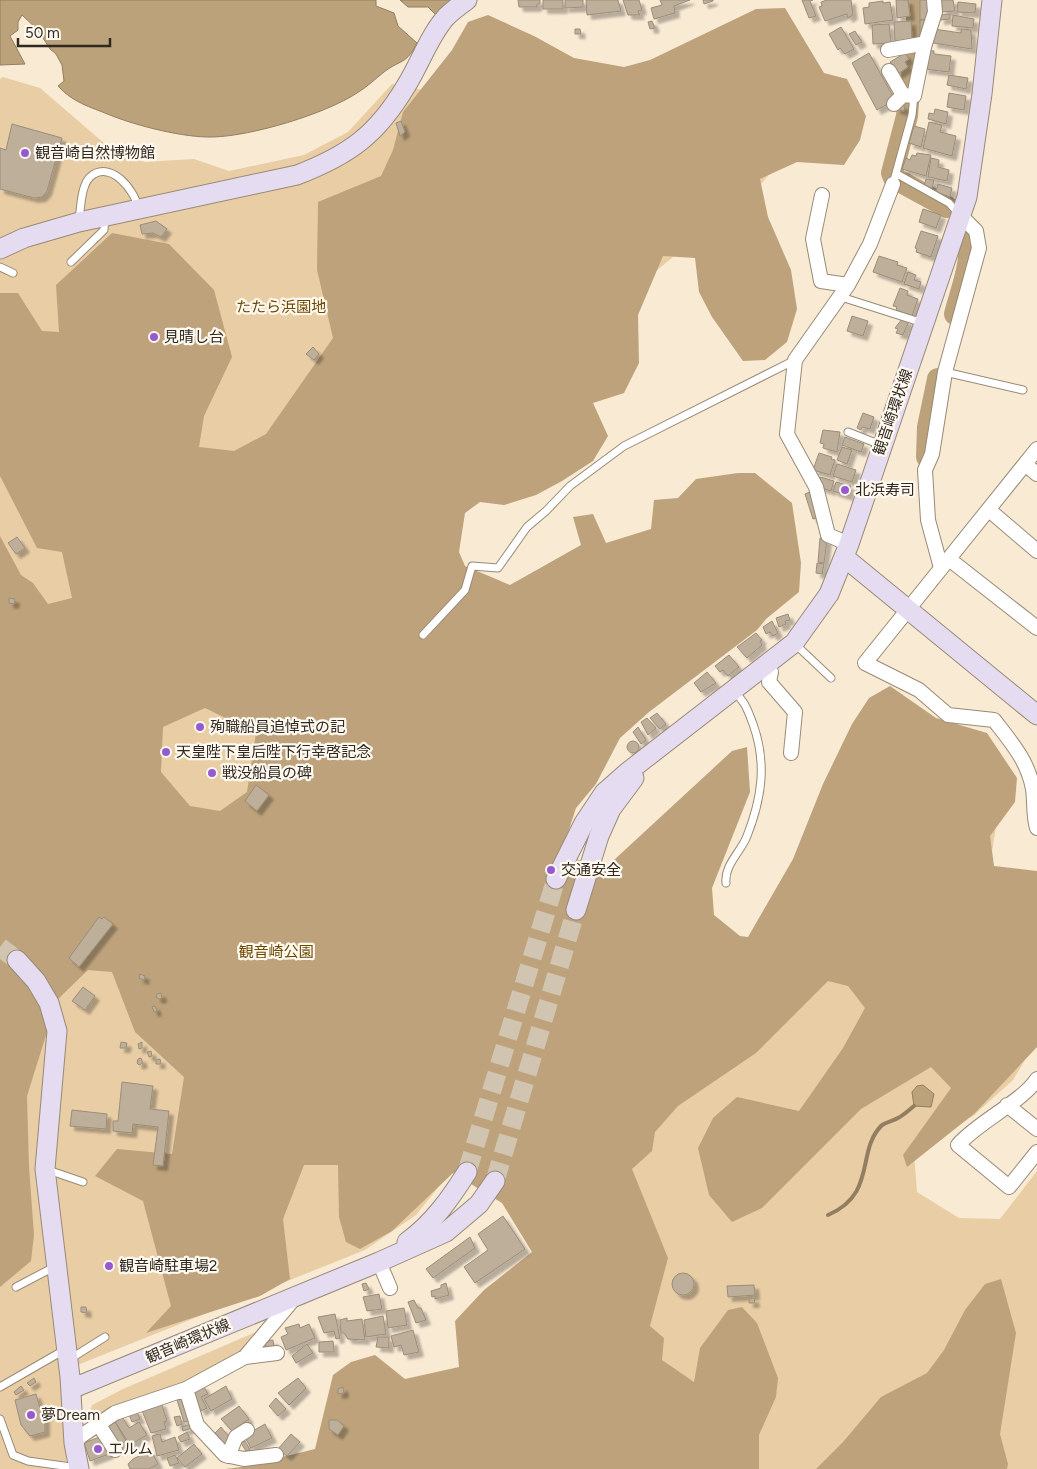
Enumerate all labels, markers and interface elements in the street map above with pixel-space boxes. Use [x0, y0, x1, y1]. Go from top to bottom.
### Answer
scale bar [18, 15, 110, 47]
text: 50 m [25, 24, 60, 42]
place label: 観音崎自然博物館 [35, 144, 155, 162]
marker: 観音崎自然博物館 [19, 147, 31, 159]
park label: たたら浜園地 [236, 298, 326, 316]
place label: 見晴し台 [164, 328, 224, 346]
marker: 見晴し台 [148, 331, 160, 343]
street label: 観音崎環状線 [870, 367, 916, 457]
place label: 北浜寿司 [855, 481, 915, 499]
marker: 北浜寿司 [839, 484, 851, 496]
place label: 殉職船員追悼式の記 [210, 718, 345, 736]
marker: 殉職船員追悼式の記 [194, 721, 206, 733]
place label: 天皇陛下皇后陛下行幸啓記念 [176, 743, 371, 761]
marker: 天皇陛下皇后陛下行幸啓記念 [160, 746, 172, 758]
place label: 戦没船員の碑 [222, 764, 312, 782]
marker: 戦没船員の碑 [206, 767, 218, 779]
place label: 交通安全 [561, 861, 621, 879]
marker: 交通安全 [545, 864, 557, 876]
park label: 観音崎公園 [238, 943, 314, 961]
place label: 観音崎駐車場2 [119, 1257, 217, 1275]
marker: 観音崎駐車場2 [103, 1260, 115, 1272]
street label: 観音崎環状線 [143, 1315, 233, 1367]
place label: 夢Dream [41, 1406, 100, 1424]
marker: 夢Dream [25, 1409, 37, 1421]
place label: エルム [108, 1440, 153, 1458]
marker: エルム [92, 1443, 104, 1455]

